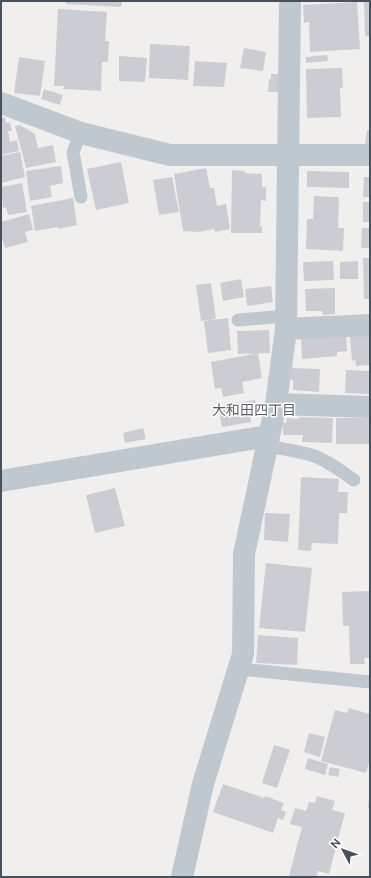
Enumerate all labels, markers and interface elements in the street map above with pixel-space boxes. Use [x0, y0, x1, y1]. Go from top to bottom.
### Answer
district label: 大和田四丁目 [212, 402, 296, 418]
north arrow [323, 830, 363, 870]
text: N [328, 836, 343, 851]

